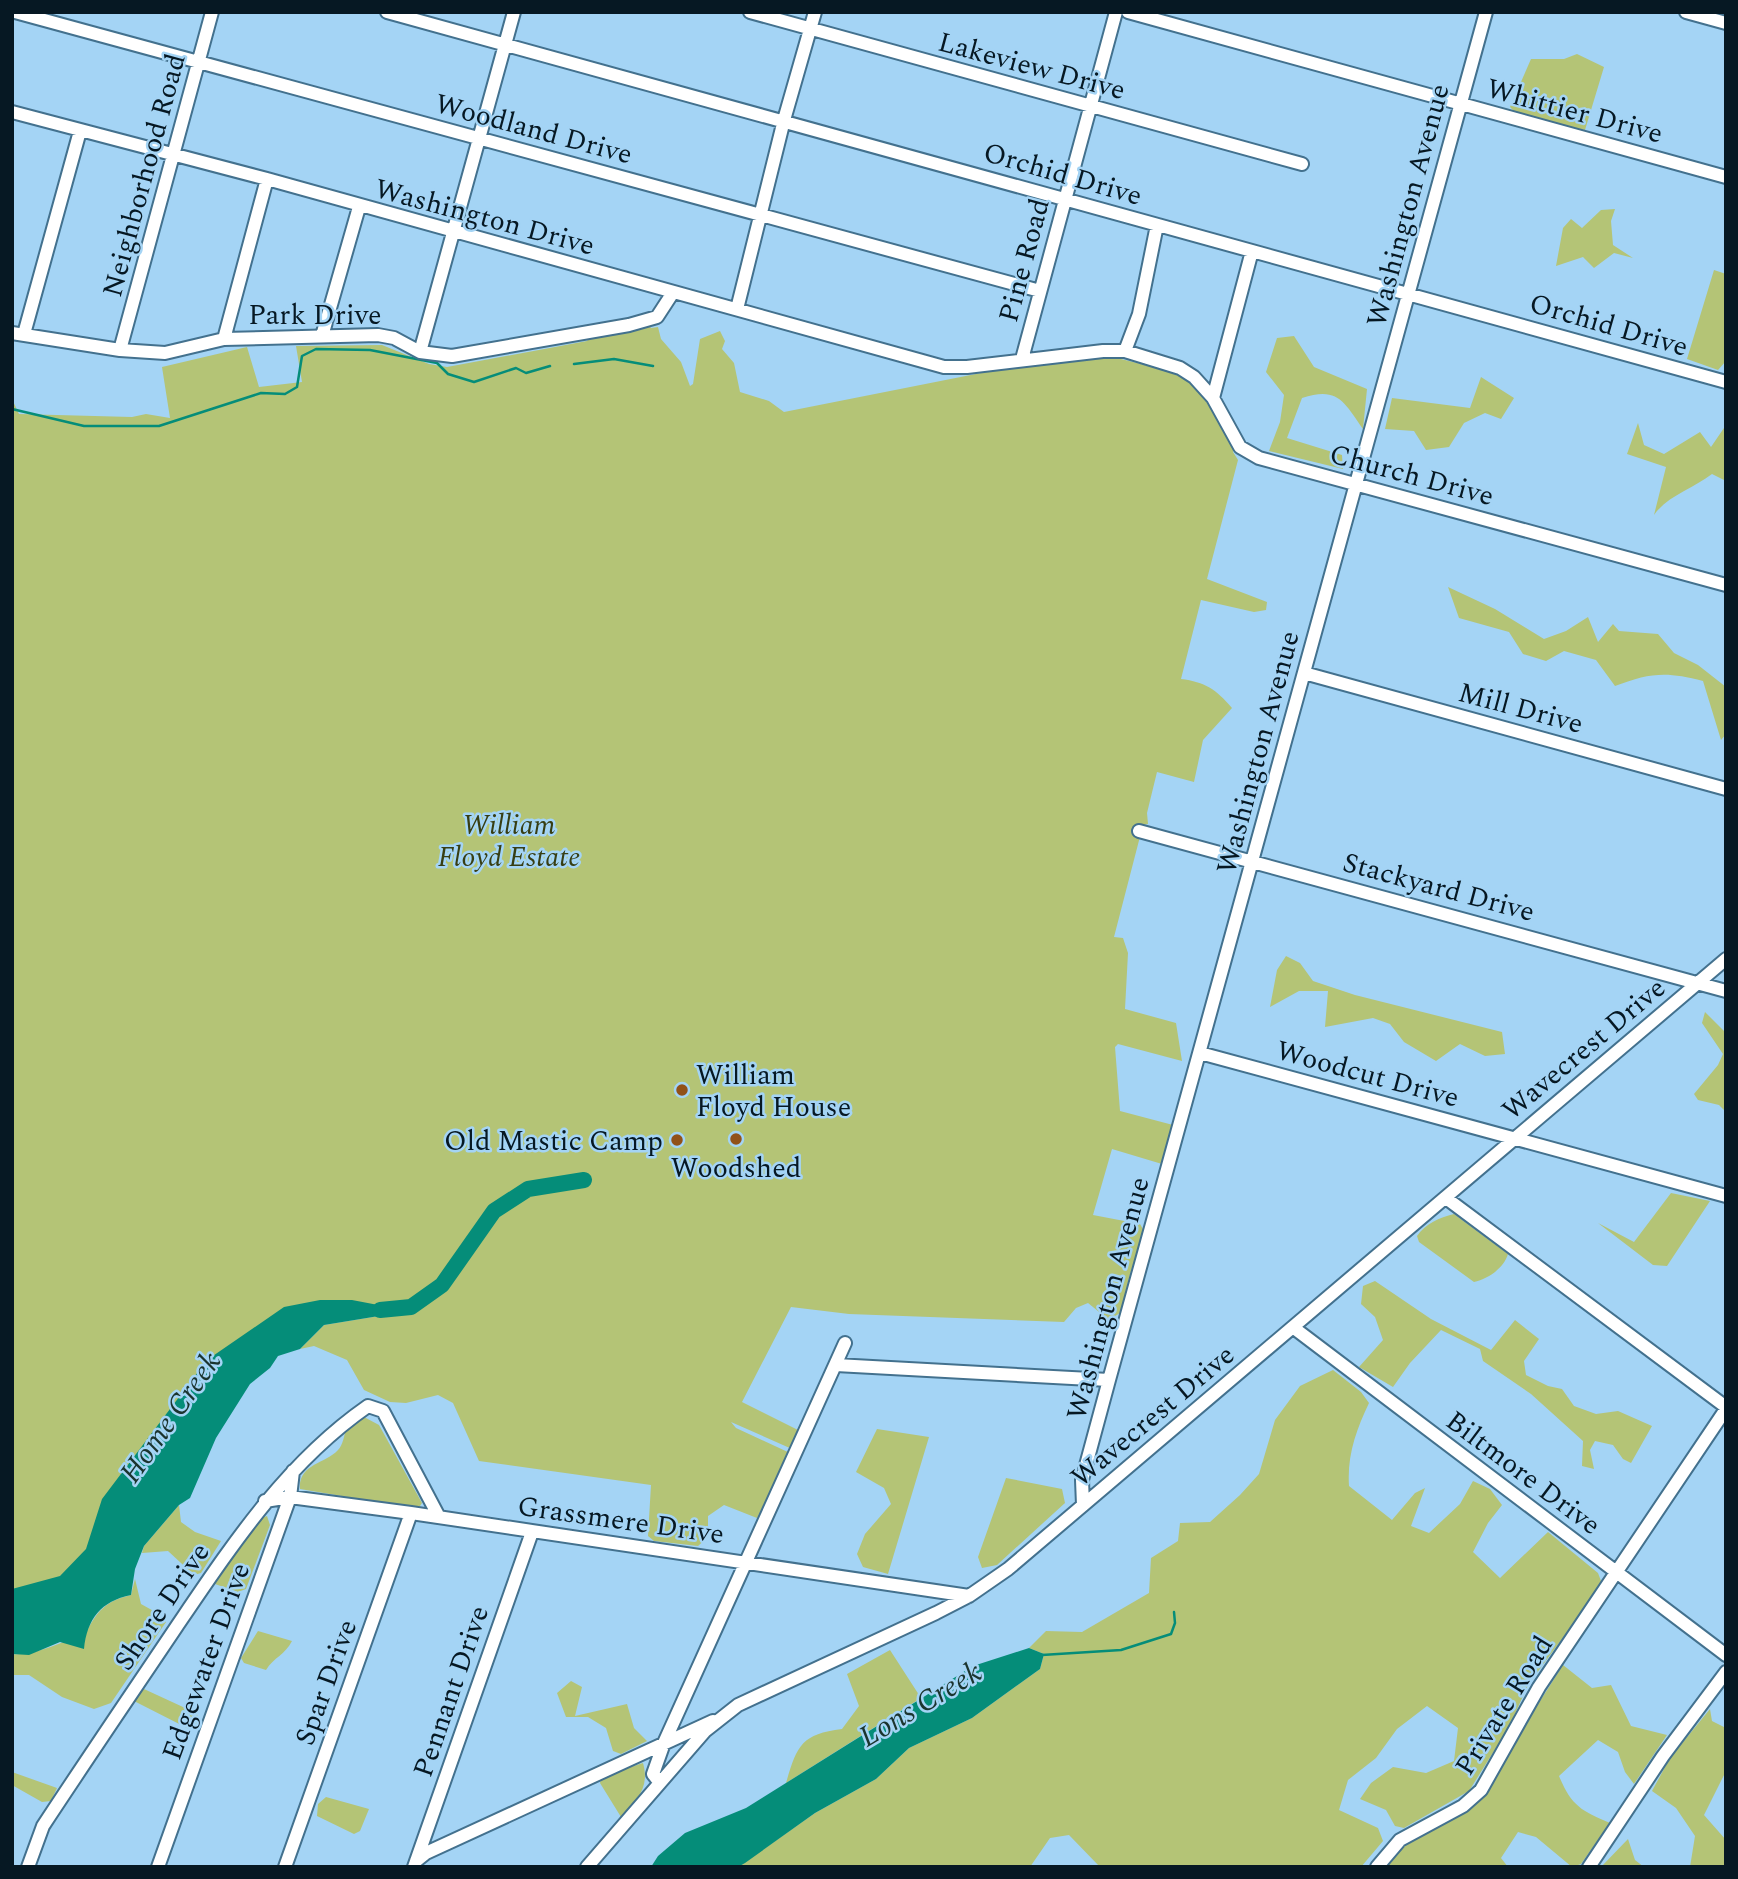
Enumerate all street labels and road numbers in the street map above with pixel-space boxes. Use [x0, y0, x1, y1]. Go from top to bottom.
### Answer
street label: Lakeview Drive [933, 21, 1130, 112]
street label: Neighborhood Road [91, 49, 198, 302]
street label: Whittier Drive [1482, 67, 1668, 156]
street label: Washington Avenue [1355, 79, 1462, 332]
street label: Woodland Drive [430, 82, 637, 176]
street label: Orchid Drive [978, 131, 1147, 218]
street label: Washington Drive [370, 167, 599, 267]
street label: Pine Road [987, 194, 1062, 327]
street label: Orchid Drive [1524, 282, 1693, 369]
street label: Park Drive [248, 294, 382, 337]
street label: Church Drive [1325, 433, 1499, 518]
street label: Washington Avenue [1205, 626, 1312, 879]
street label: Mill Drive [1453, 671, 1588, 746]
street label: Stackyard Drive [1338, 841, 1539, 934]
street label: Wavecrest Drive [1492, 967, 1676, 1131]
street label: Woodcut Drive [1271, 1029, 1464, 1120]
street label: Washington Avenue [1055, 1172, 1162, 1425]
street label: Wavecrest Drive [1061, 1334, 1245, 1498]
street label: Biltmore Drive [1436, 1400, 1610, 1546]
street label: Grassmere Drive [515, 1485, 727, 1556]
street label: Shore Drive [103, 1534, 221, 1680]
street label: Edgewater Drive [151, 1557, 262, 1766]
street label: Pennant Drive [402, 1600, 501, 1783]
street label: Spar Drive [284, 1613, 369, 1752]
street label: Private Road [1444, 1627, 1564, 1784]

